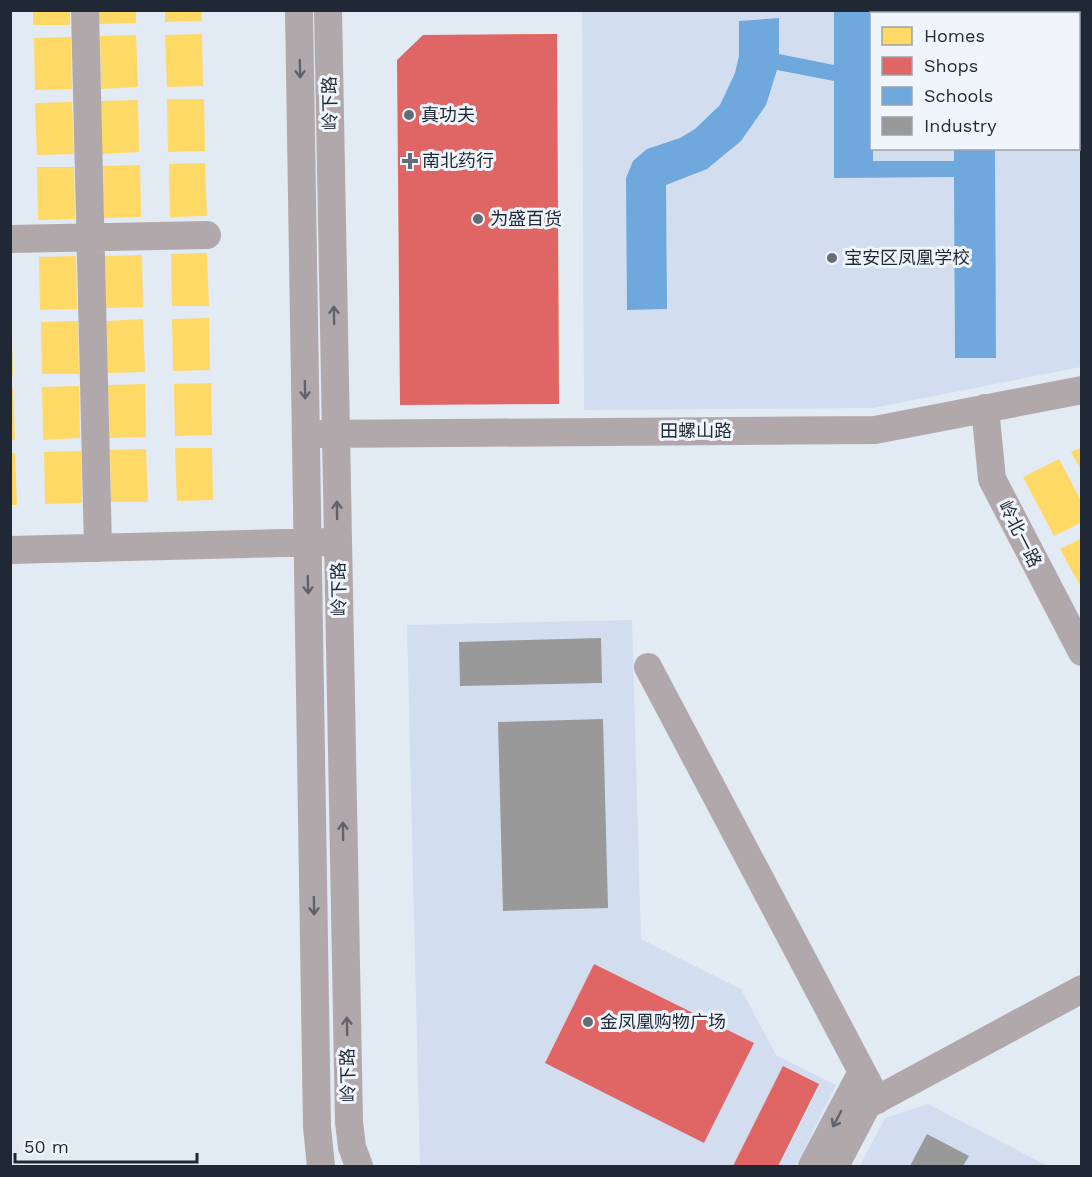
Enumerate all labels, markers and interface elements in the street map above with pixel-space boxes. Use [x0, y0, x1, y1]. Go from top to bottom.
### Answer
legend [870, 12, 1080, 150]
text: Homes [924, 25, 985, 46]
text: Shops [924, 55, 978, 76]
one-way arrow [294, 58, 306, 78]
street label: 岭下路 [319, 76, 340, 130]
text: Schools [924, 85, 993, 106]
place label: 真功夫 [421, 104, 475, 125]
marker: 真功夫 [402, 108, 416, 122]
text: Industry [924, 115, 997, 136]
place label: 南北药行 [422, 150, 494, 171]
marker: 南北药行 [403, 154, 417, 168]
place label: 为盛百货 [490, 208, 562, 229]
marker: 为盛百货 [471, 212, 485, 226]
place label: 宝安区凤凰学校 [844, 247, 970, 268]
marker: 宝安区凤凰学校 [825, 251, 839, 265]
one-way arrow [328, 305, 339, 325]
one-way arrow [299, 379, 311, 399]
street label: 田螺山路 [660, 420, 732, 441]
street label: 岭北一路 [995, 497, 1046, 571]
one-way arrow [332, 500, 343, 520]
street label: 岭下路 [328, 562, 349, 616]
one-way arrow [302, 574, 314, 594]
one-way arrow [338, 821, 349, 841]
one-way arrow [308, 895, 319, 915]
place label: 金凤凰购物广场 [600, 1011, 726, 1032]
marker: 金凤凰购物广场 [581, 1015, 595, 1029]
one-way arrow [341, 1016, 353, 1036]
street label: 岭下路 [337, 1048, 358, 1102]
one-way arrow [831, 1110, 843, 1127]
scale bar [15, 1126, 196, 1164]
text: 50 m [24, 1136, 69, 1157]

